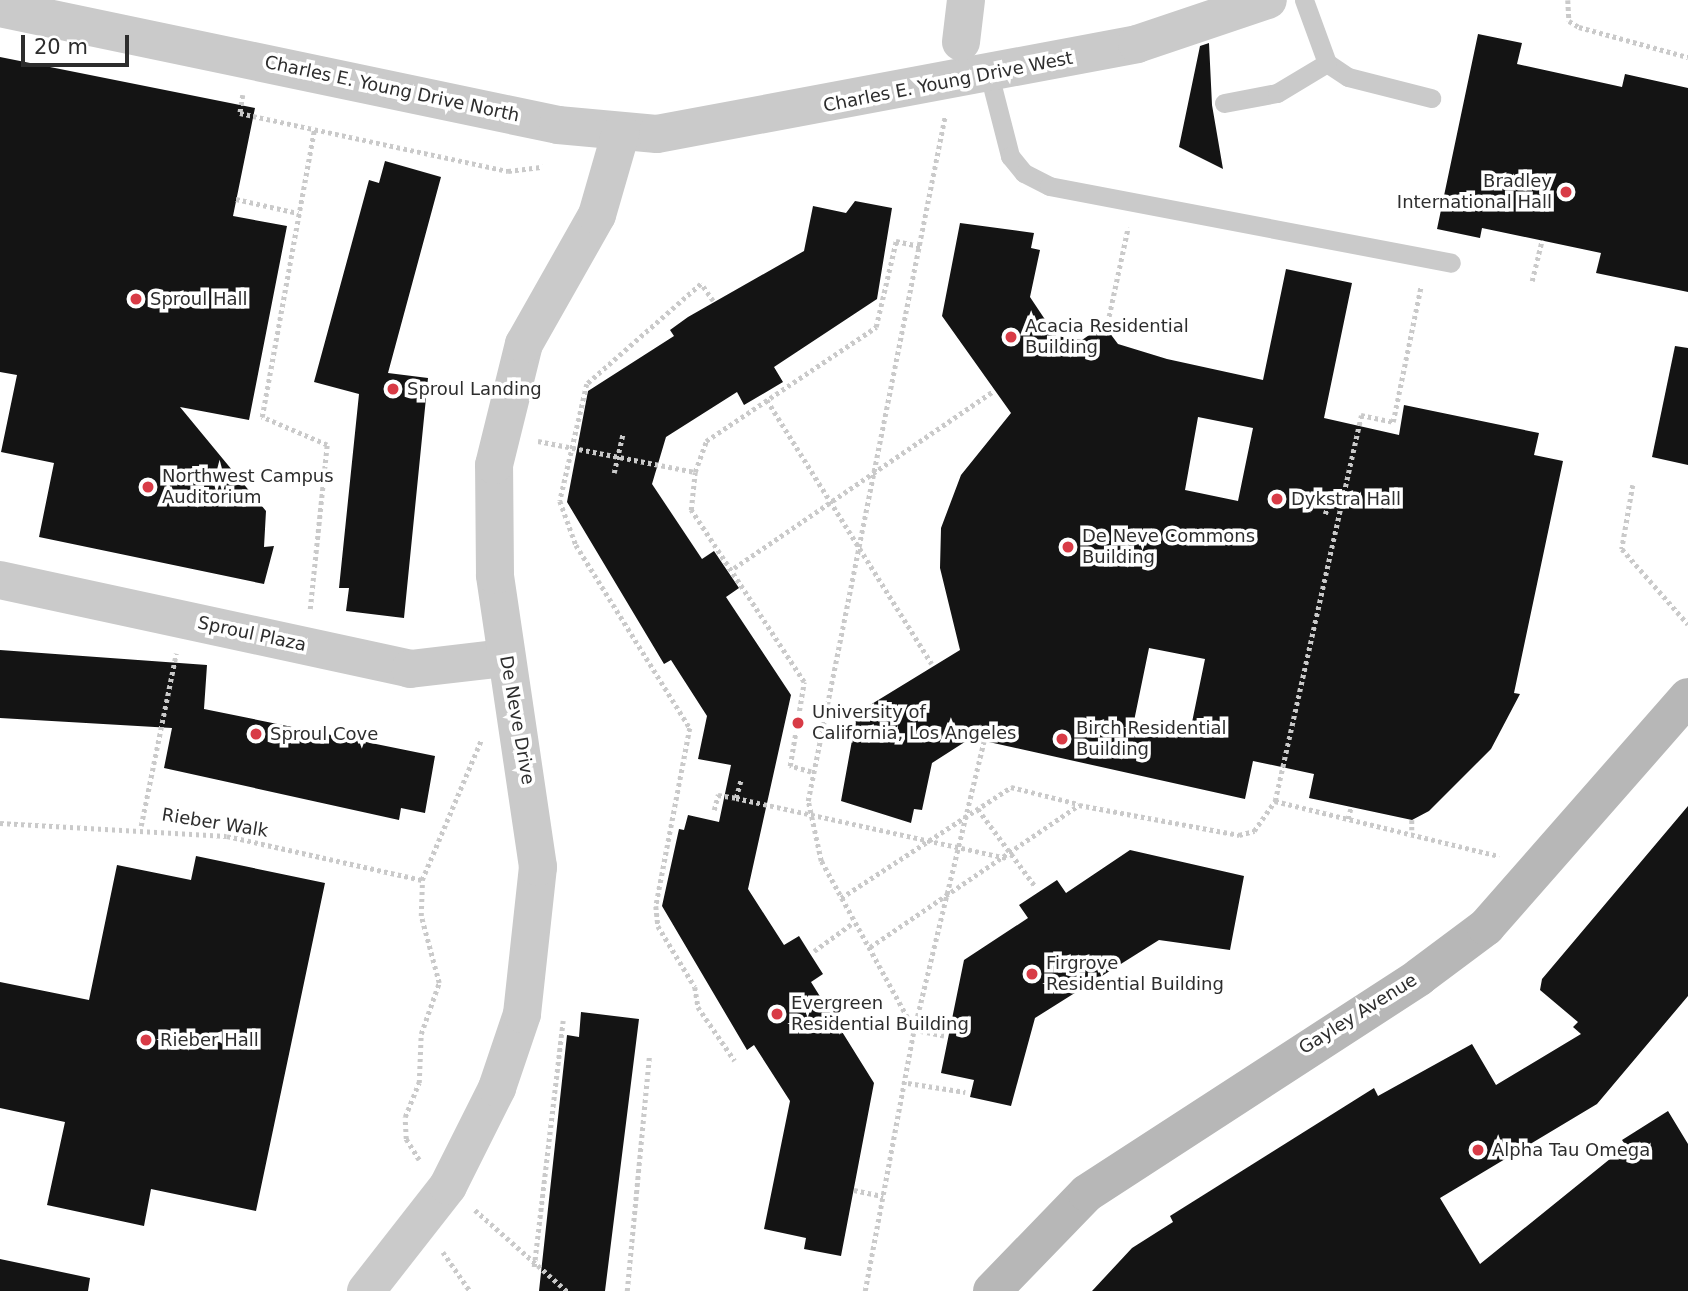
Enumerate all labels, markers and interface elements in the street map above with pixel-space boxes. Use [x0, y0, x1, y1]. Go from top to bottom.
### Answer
scale bar [24, 21, 133, 65]
text: 20 m [34, 35, 88, 59]
street label: Charles E. Young Drive West [821, 47, 1075, 117]
street label: Charles E. Young Drive North [263, 51, 521, 127]
place label: Bradley International Hall [1397, 171, 1552, 214]
marker: Bradley International Hall [1558, 184, 1574, 200]
place label: Sproul Hall [150, 288, 248, 310]
marker: Sproul Hall [128, 291, 144, 307]
place label: Acacia Residential Building [1025, 316, 1189, 358]
marker: Acacia Residential Building [1003, 329, 1019, 345]
place label: Sproul Landing [407, 378, 542, 400]
marker: Sproul Landing [385, 381, 401, 397]
place label: Northwest Campus Auditorium [162, 466, 334, 508]
marker: Northwest Campus Auditorium [140, 479, 156, 495]
place label: Dykstra Hall [1291, 488, 1401, 510]
marker: Dykstra Hall [1269, 491, 1285, 507]
place label: De Neve Commons Building [1082, 526, 1255, 568]
marker: De Neve Commons Building [1060, 539, 1076, 555]
street label: Sproul Plaza [196, 612, 308, 656]
street label: De Neve Drive [495, 654, 539, 786]
place label: University of California, Los Angeles [812, 702, 1016, 744]
marker: University of California, Los Angeles [790, 715, 806, 731]
place label: Birch Residential Building [1076, 718, 1227, 760]
place label: Sproul Cove [270, 723, 378, 745]
marker: Sproul Cove [248, 726, 264, 742]
marker: Birch Residential Building [1054, 731, 1070, 747]
street label: Rieber Walk [160, 804, 270, 842]
place label: Firgrove Residential Building [1046, 953, 1224, 996]
marker: Firgrove Residential Building [1024, 966, 1040, 982]
street label: Gayley Avenue [1295, 969, 1421, 1059]
place label: Evergreen Residential Building [791, 993, 969, 1036]
marker: Evergreen Residential Building [769, 1006, 785, 1022]
place label: Rieber Hall [160, 1029, 259, 1051]
marker: Rieber Hall [138, 1032, 154, 1048]
place label: Alpha Tau Omega [1492, 1139, 1650, 1161]
marker: Alpha Tau Omega [1470, 1142, 1486, 1158]

